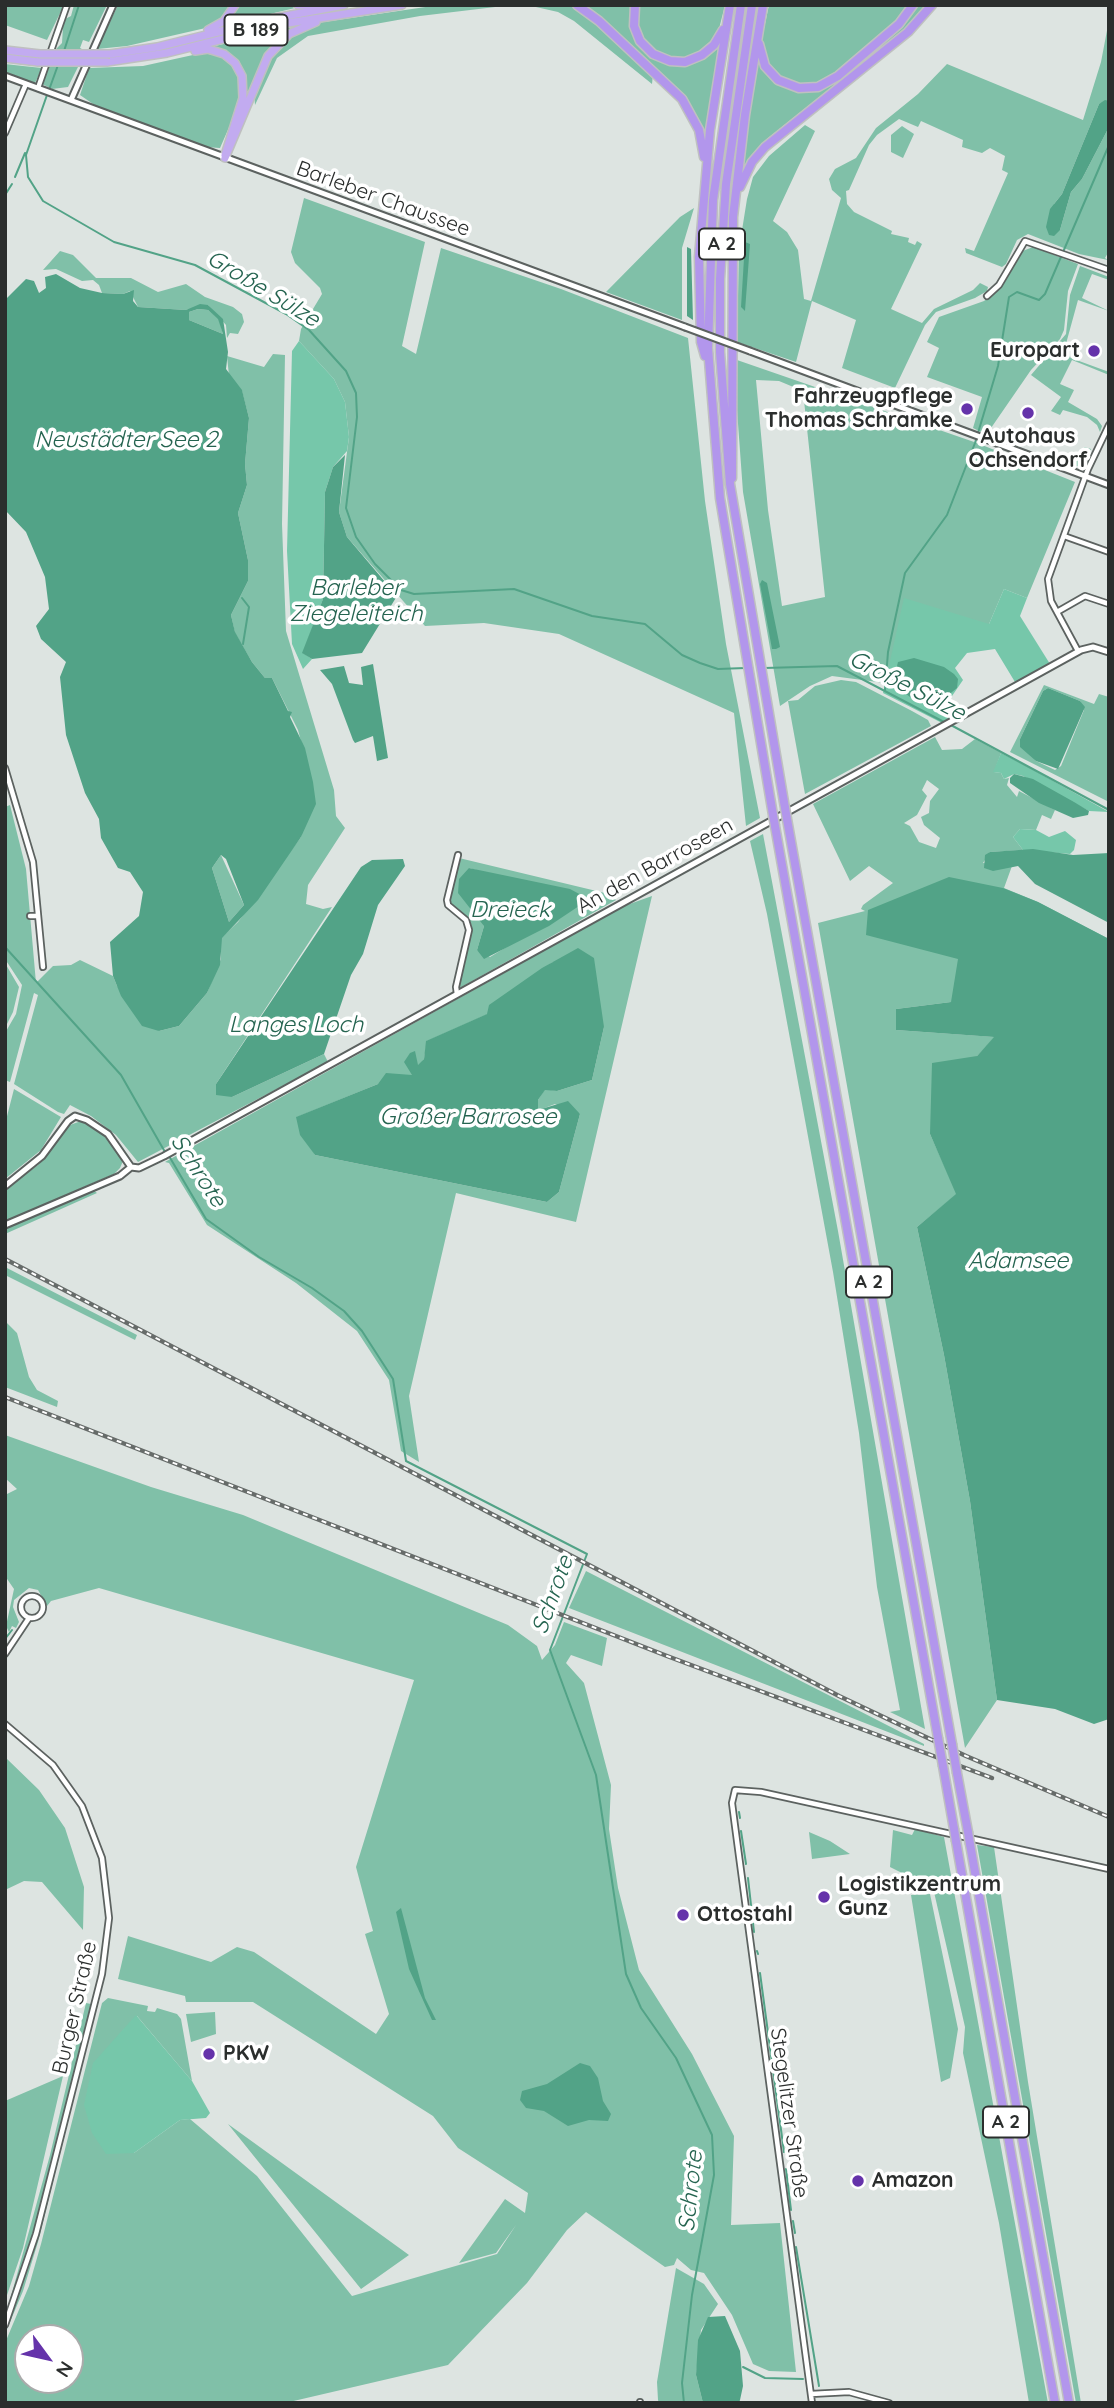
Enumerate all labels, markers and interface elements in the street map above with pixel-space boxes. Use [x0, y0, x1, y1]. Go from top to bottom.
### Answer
road number: B 189 [224, 14, 288, 46]
street label: Barleber Chaussee [293, 156, 473, 242]
road number: A 2 [699, 228, 745, 260]
water label: Große Sülze [202, 245, 324, 333]
place label: Europart [990, 338, 1080, 364]
marker: Europart [1086, 343, 1102, 359]
place label: Fahrzeugpflege Thomas Schramke [765, 384, 953, 434]
marker: Fahrzeugpflege Thomas Schramke [959, 401, 975, 417]
marker: Autohaus Ochsendorf [1020, 405, 1036, 421]
place label: Autohaus Ochsendorf [969, 424, 1087, 474]
water label: Neustädter See 2 [34, 426, 218, 454]
water label: Barleber Ziegeleiteich [289, 574, 423, 628]
water label: Große Sülze [844, 645, 970, 727]
street label: An den Barroseen [573, 813, 737, 919]
water label: Dreieck [470, 896, 550, 924]
water label: Langes Loch [229, 1011, 363, 1039]
water label: Großer Barrosee [379, 1103, 557, 1131]
water label: Schrote [164, 1130, 232, 1212]
water label: Adamsee [968, 1247, 1068, 1275]
road number: A 2 [846, 1266, 892, 1298]
water label: Schrote [526, 1552, 580, 1638]
place label: Logistikzentrum Gunz [838, 1872, 1001, 1922]
marker: Logistikzentrum Gunz [816, 1889, 832, 1905]
place label: Ottostahl [697, 1902, 793, 1928]
marker: Ottostahl [675, 1907, 691, 1923]
street label: Burger Straße [47, 1939, 103, 2077]
street label: Stegelitzer Straße [765, 2026, 813, 2200]
place label: PKW [223, 2041, 269, 2067]
marker: PKW [201, 2046, 217, 2062]
road number: A 2 [983, 2106, 1029, 2138]
water label: Schrote [673, 2149, 709, 2233]
place label: Amazon [872, 2168, 954, 2194]
marker: Amazon [850, 2173, 866, 2189]
north arrow [14, 2324, 84, 2394]
text: N [51, 2357, 79, 2382]

